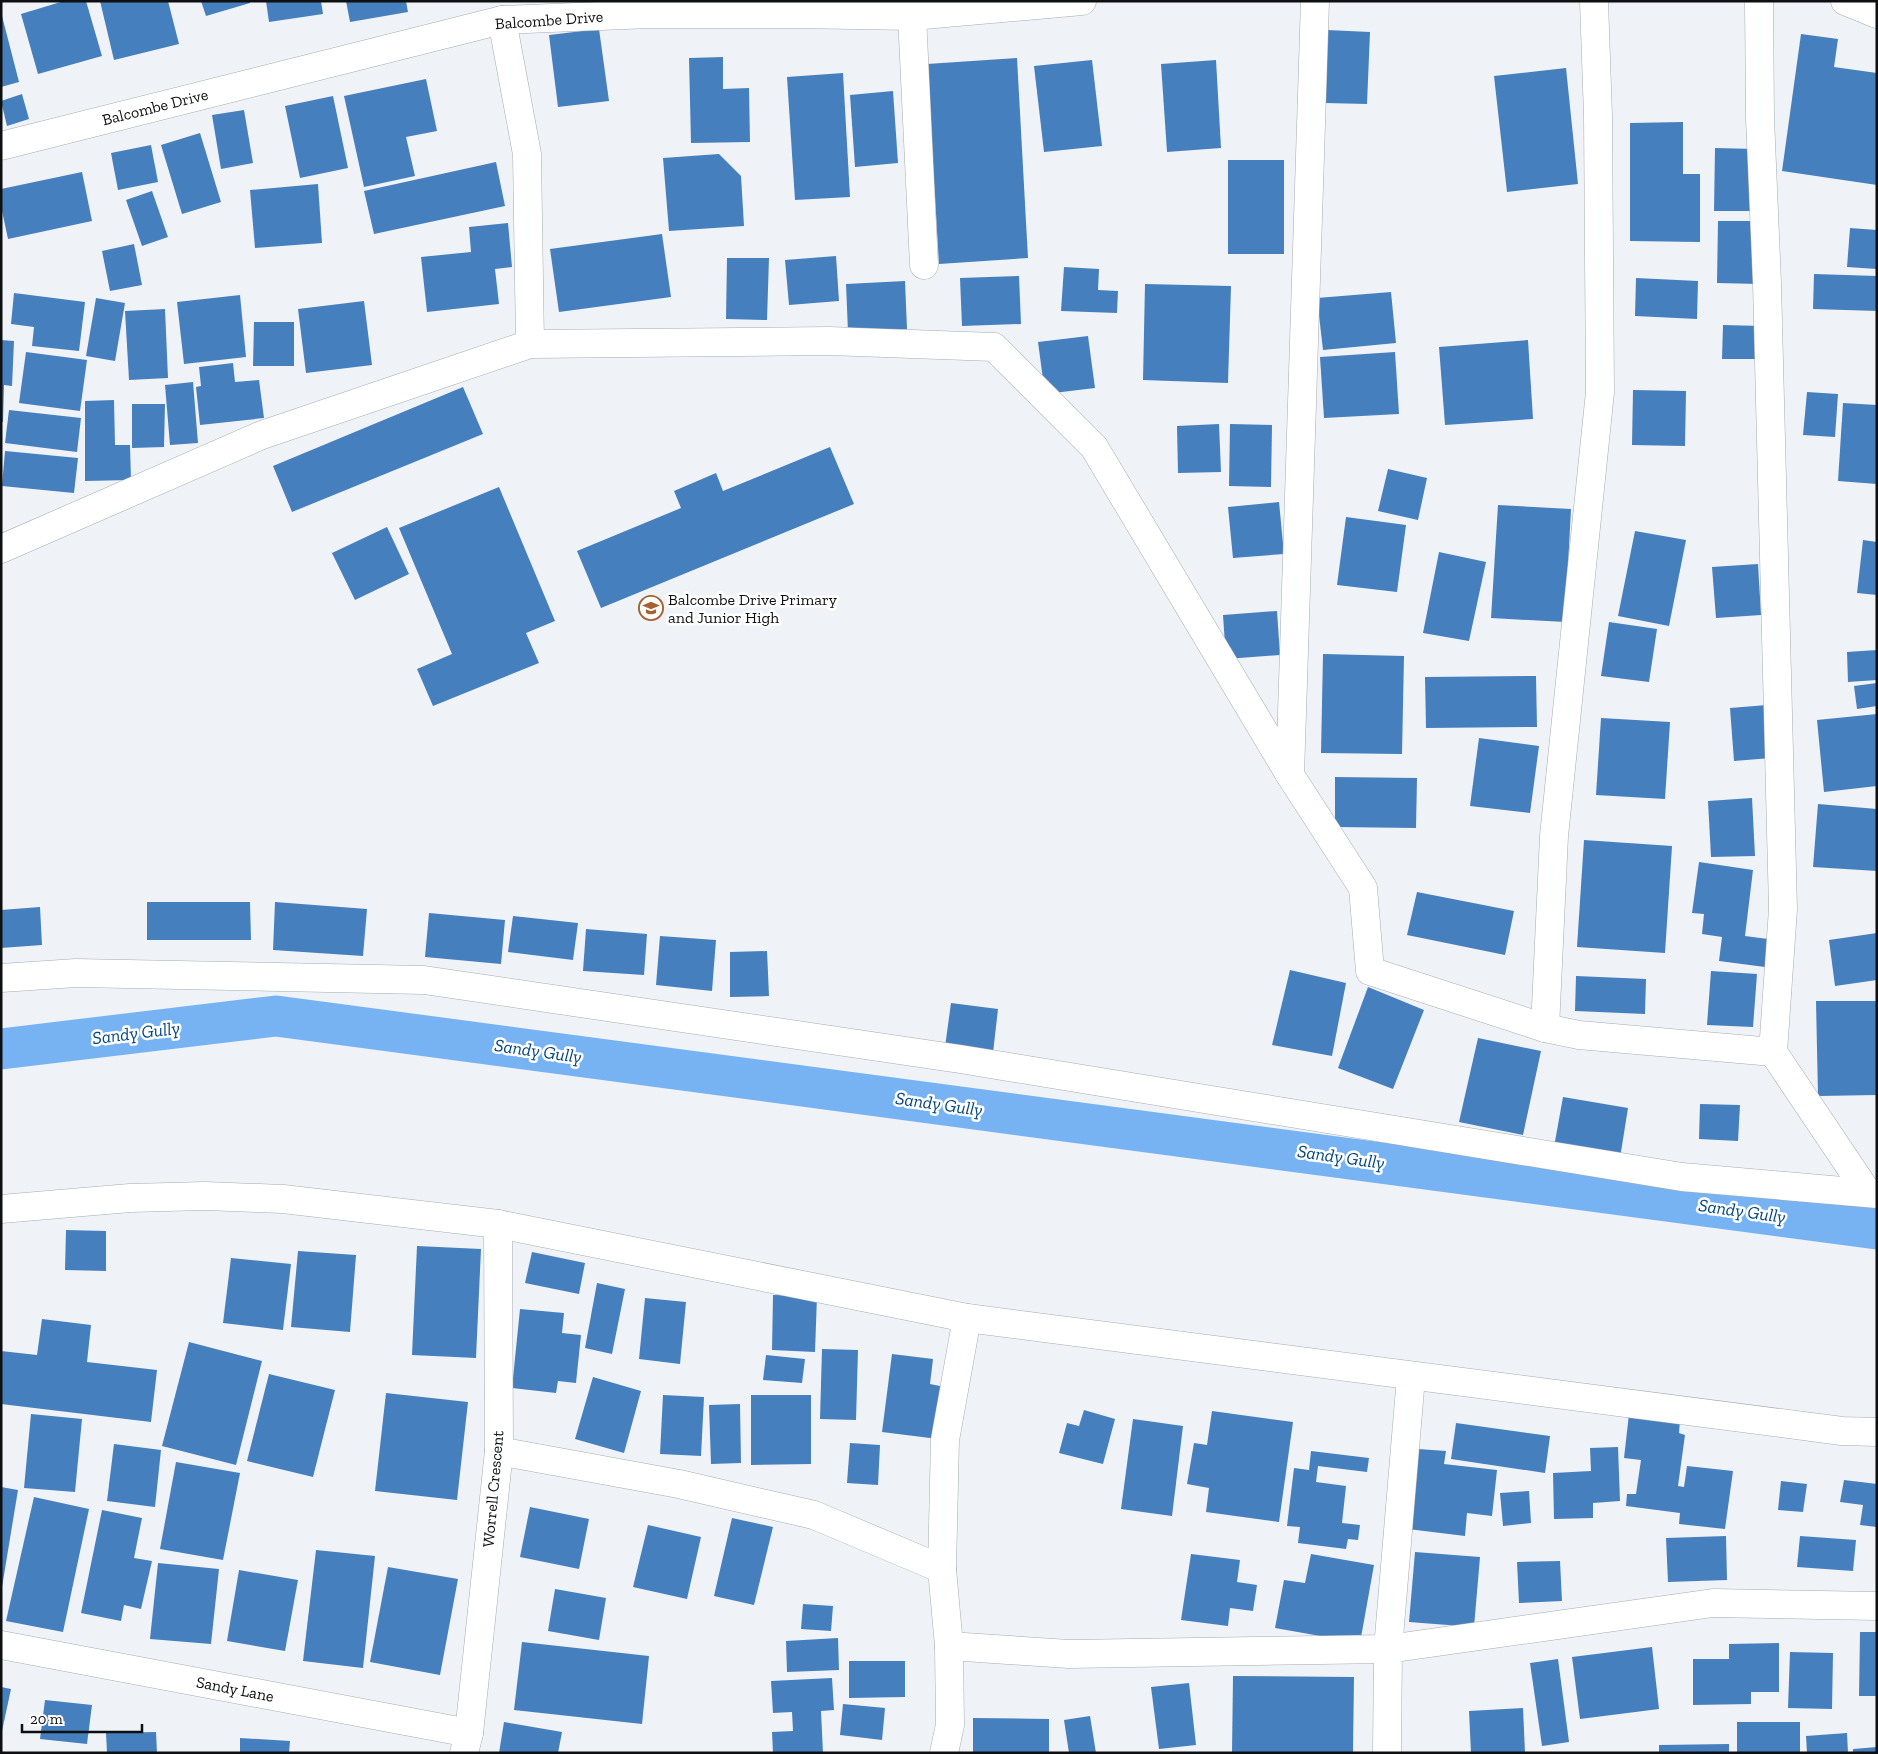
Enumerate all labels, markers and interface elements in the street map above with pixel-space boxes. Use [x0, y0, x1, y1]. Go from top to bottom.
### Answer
street label: Balcombe Drive [494, 7, 604, 33]
street label: Balcombe Drive [100, 85, 210, 129]
place label: Balcombe Drive Primary and Junior High [668, 590, 838, 627]
school or university icon: Balcombe Drive Primary and Junior High [638, 595, 664, 621]
water label: Sandy Gully [91, 1017, 181, 1049]
water label: Sandy Gully [493, 1034, 583, 1068]
water label: Sandy Gully [894, 1087, 984, 1121]
water label: Sandy Gully [1296, 1140, 1386, 1174]
water label: Sandy Gully [1697, 1194, 1787, 1228]
street label: Worrell Crescent [478, 1430, 508, 1548]
street label: Sandy Lane [195, 1672, 275, 1706]
scale bar [22, 1702, 142, 1734]
text: 20 m [30, 1710, 63, 1728]

